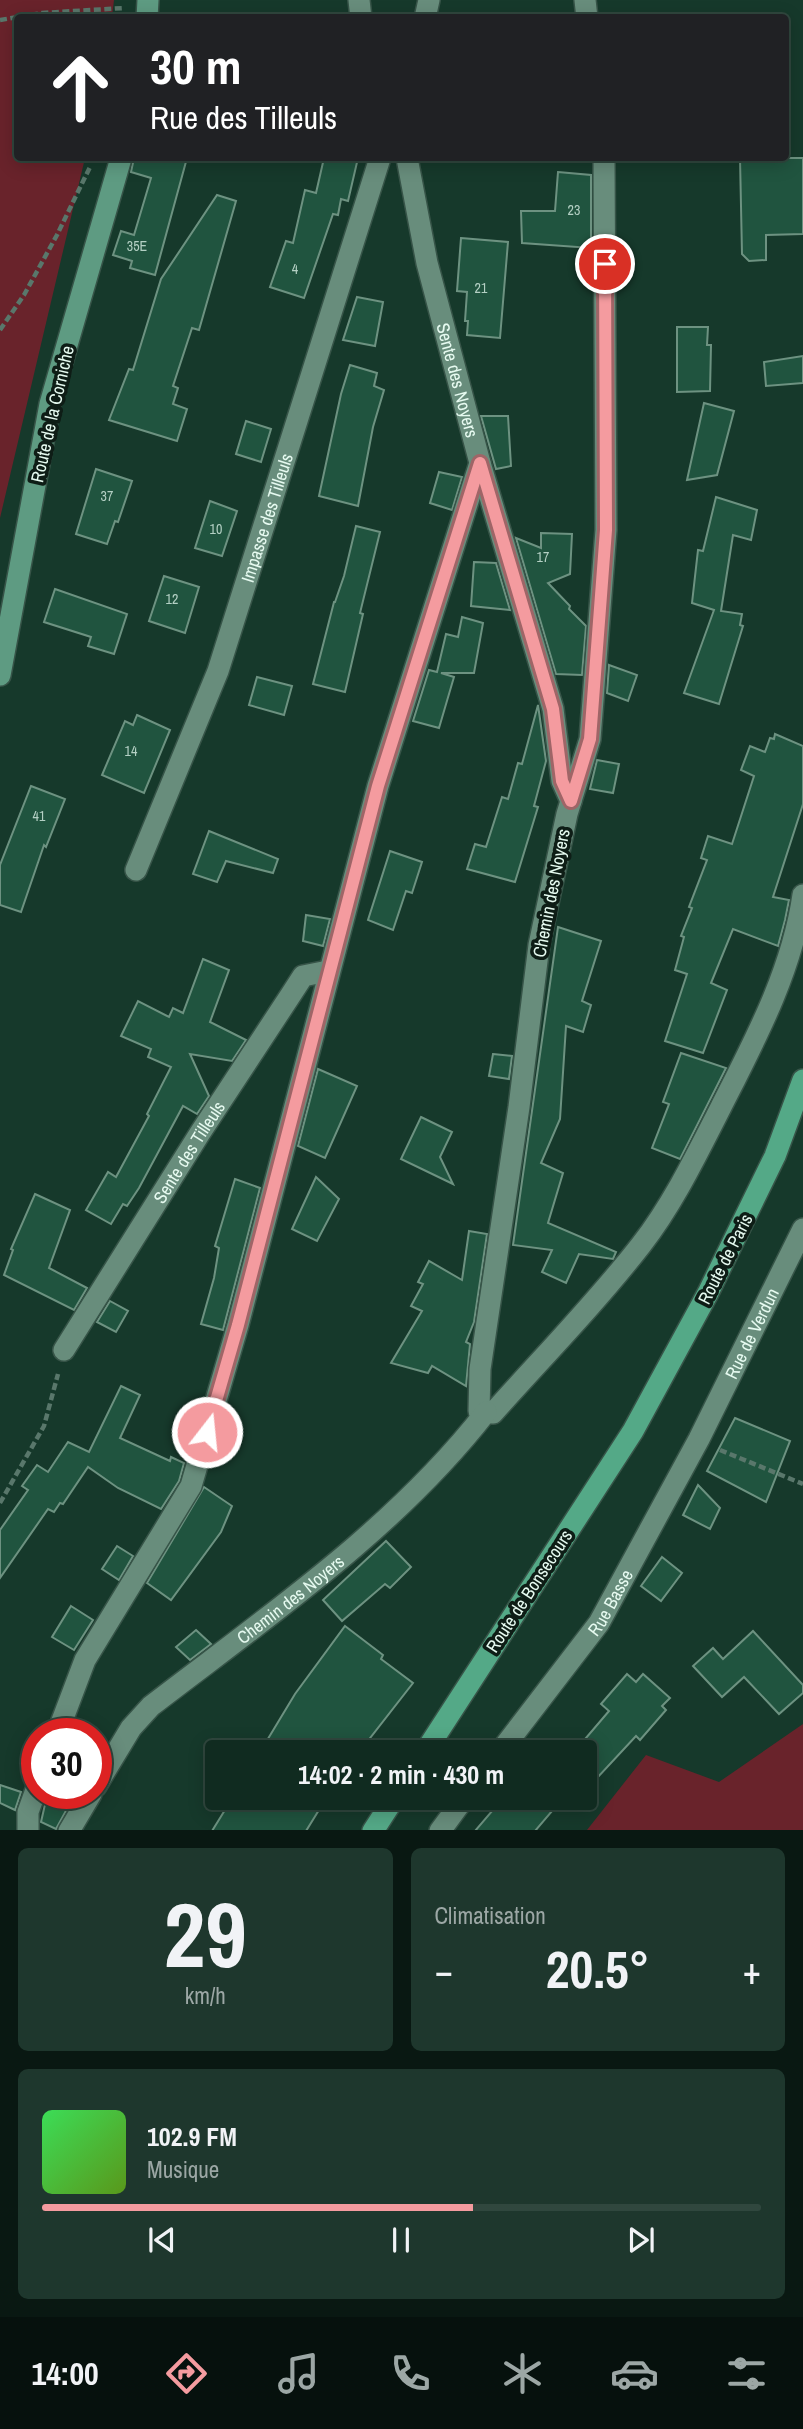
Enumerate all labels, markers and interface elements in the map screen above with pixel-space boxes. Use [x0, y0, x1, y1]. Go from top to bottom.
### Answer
text: 30 m [150, 33, 242, 99]
icon: ahead [35, 42, 126, 133]
text: Rue des Tilleuls [150, 96, 337, 139]
house number: 23 [568, 201, 580, 219]
pin [575, 234, 635, 294]
house number: 35E [127, 237, 147, 255]
icon: arrive [586, 245, 624, 283]
house number: 4 [292, 260, 299, 278]
house number: 21 [475, 279, 488, 297]
street label: Sente des Noyers [431, 320, 485, 440]
street label: Route de la Corniche [24, 343, 80, 485]
street label: Impasse des Tilleuls [234, 450, 299, 585]
house number: 37 [101, 487, 113, 505]
house number: 10 [210, 520, 222, 538]
house number: 17 [537, 548, 549, 566]
house number: 12 [166, 590, 178, 608]
house number: 14 [125, 742, 138, 760]
house number: 41 [33, 807, 46, 825]
street label: Chemin des Noyers [526, 827, 576, 959]
street label: Sente des Tilleuls [147, 1096, 230, 1208]
street label: Route de Paris [692, 1209, 758, 1309]
street label: Rue de Verdun [718, 1284, 784, 1383]
position arrow [170, 1395, 244, 1469]
street label: Route de Bonsecours [480, 1525, 578, 1657]
street label: Chemin des Noyers [231, 1549, 349, 1649]
street label: Rue Basse [581, 1565, 638, 1641]
speed limit sign: 30 [21, 1718, 112, 1809]
text: 14:02 · 2 min · 430 m [298, 1757, 504, 1792]
text: 29 [164, 1873, 247, 1995]
text: Climatisation [435, 1900, 546, 1931]
text: 20.5° [546, 1934, 650, 2004]
text: − [435, 1945, 453, 1996]
text: + [743, 1945, 761, 1996]
text: km/h [185, 1980, 226, 2011]
text: 102.9 FM [147, 2119, 237, 2154]
text: Musique [147, 2154, 219, 2185]
icon: previous [143, 2221, 181, 2259]
icon: pause [382, 2221, 420, 2259]
icon: next [622, 2221, 660, 2259]
icon: directions [162, 2349, 211, 2398]
icon: music [274, 2349, 323, 2398]
icon: phone [386, 2349, 435, 2398]
icon: climate [498, 2349, 547, 2398]
icon: car [610, 2349, 659, 2398]
icon: filters [722, 2349, 771, 2398]
text: 14:00 [32, 2352, 99, 2395]

